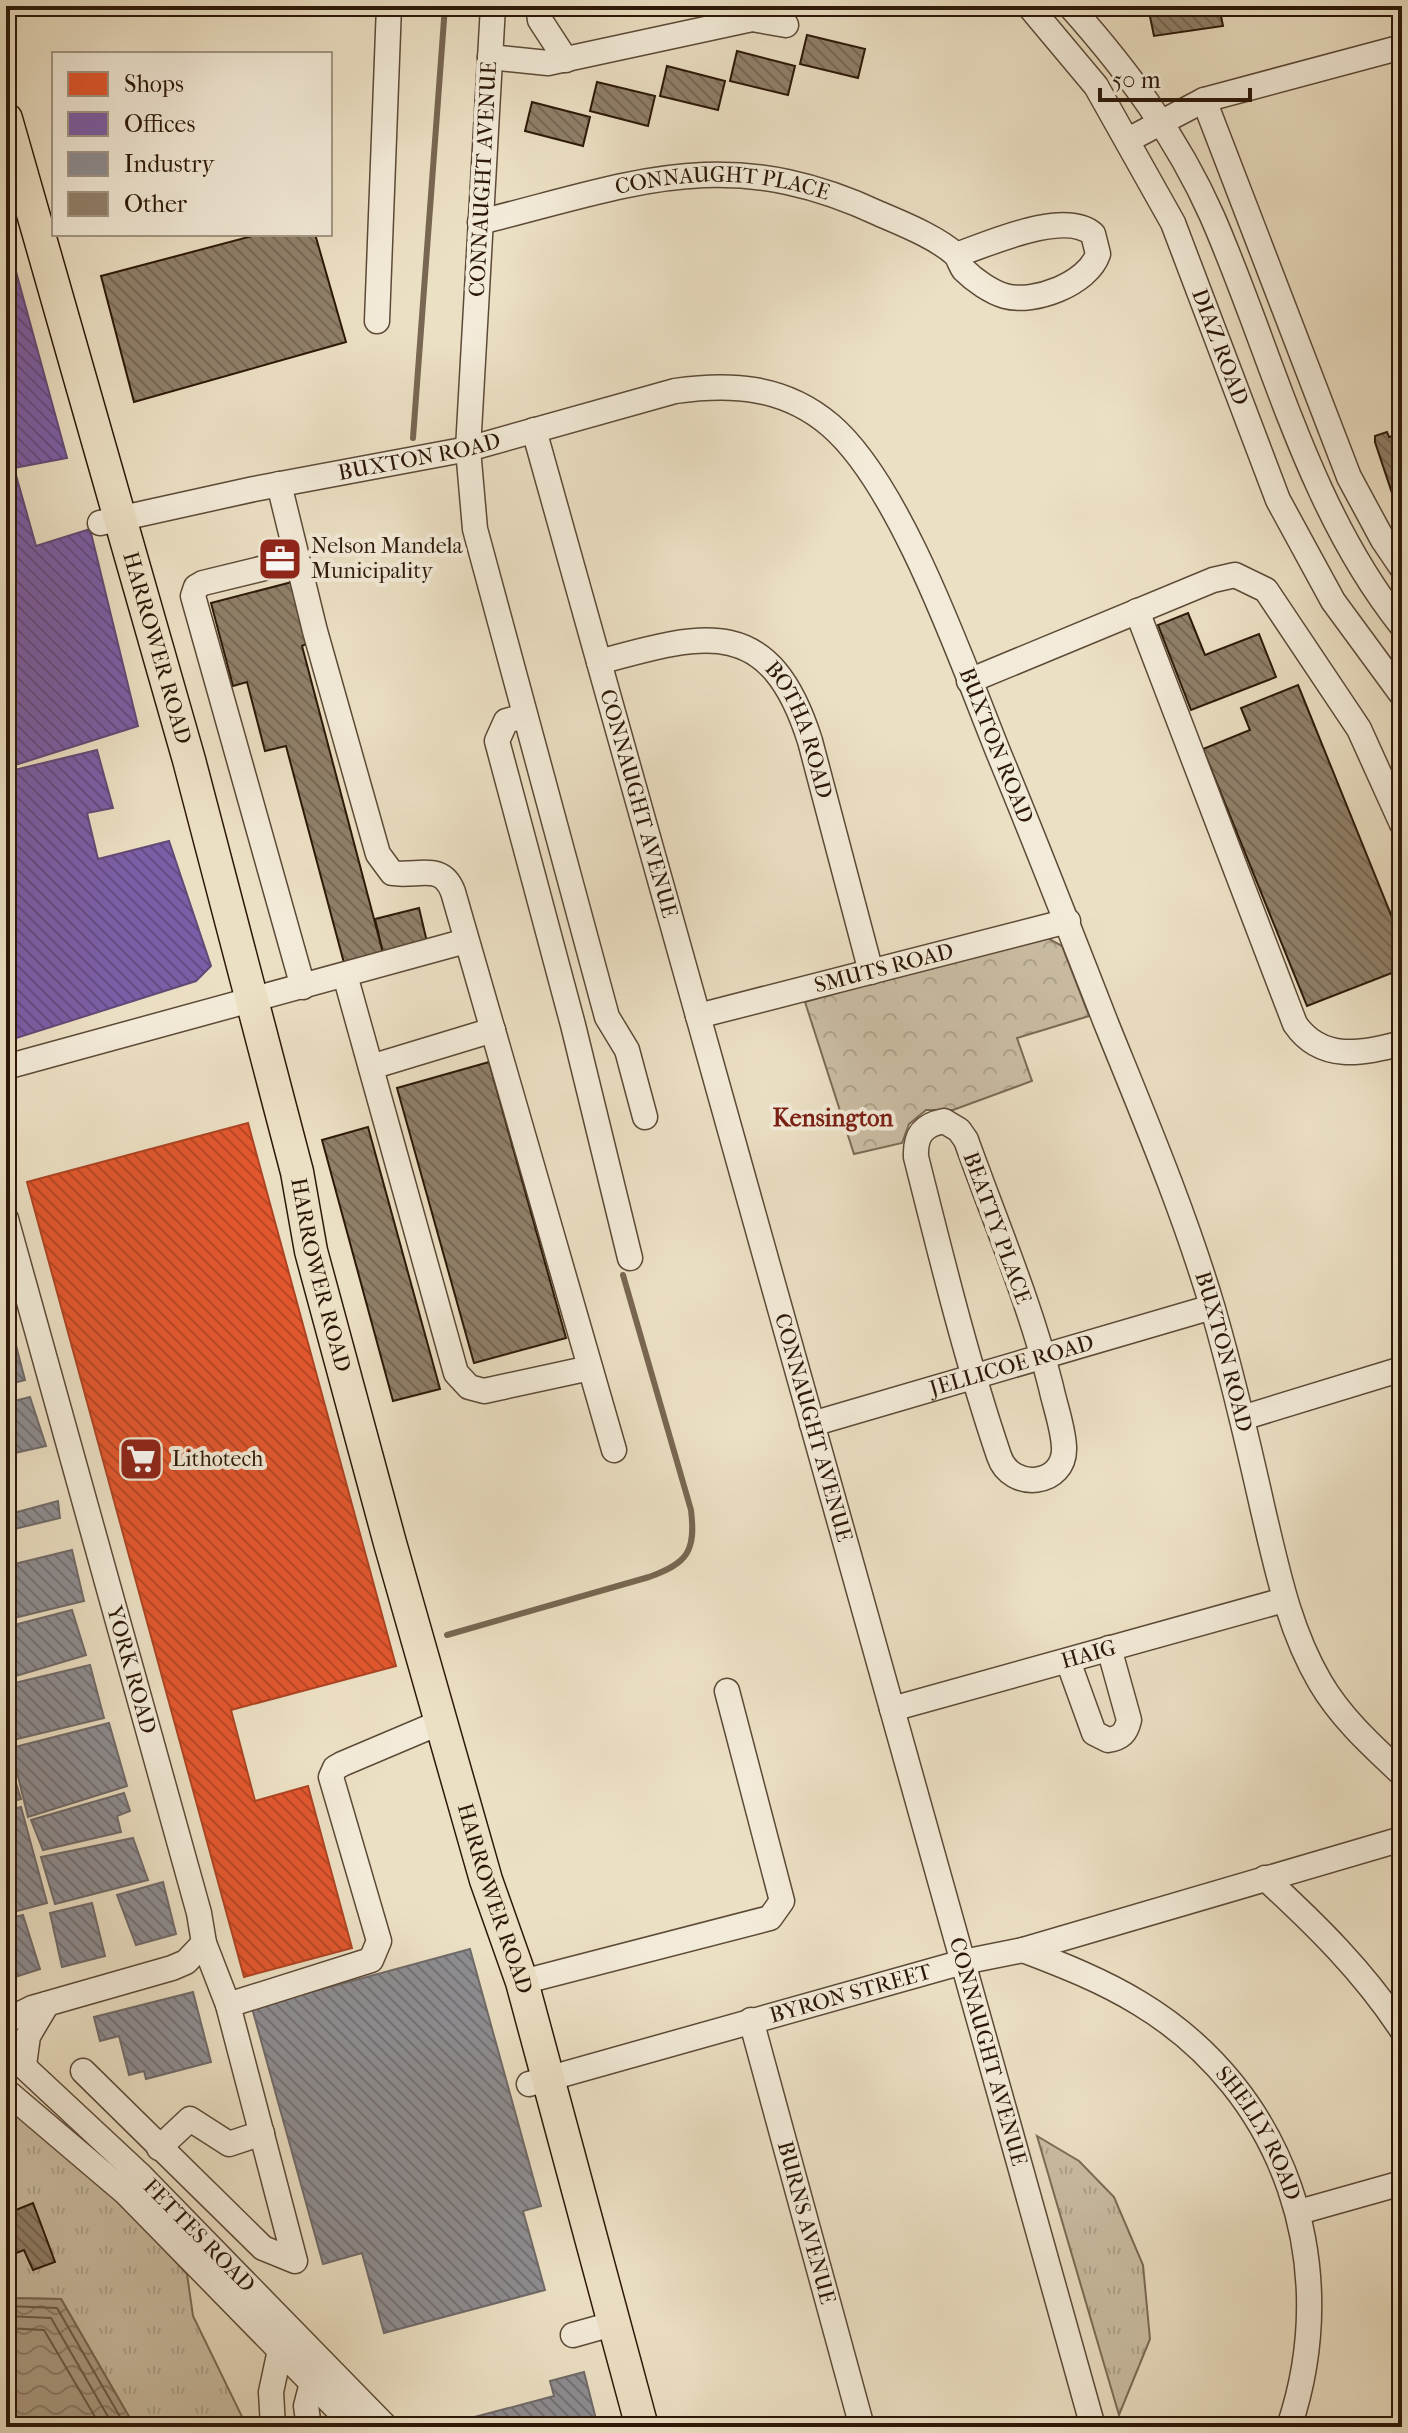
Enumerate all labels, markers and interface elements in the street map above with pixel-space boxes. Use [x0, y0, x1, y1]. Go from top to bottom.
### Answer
legend [52, 52, 332, 236]
scale bar [1100, 52, 1250, 102]
street label: CONNAUGHT AVENUE [464, 60, 502, 298]
text: 50 m [1112, 66, 1161, 94]
text: Shops [124, 70, 184, 98]
text: Offices [124, 110, 195, 138]
text: Industry [124, 150, 215, 178]
street label: CONNAUGHT PLACE [613, 162, 833, 206]
text: Other [124, 190, 188, 218]
street label: DIAZ ROAD [1186, 285, 1254, 409]
street label: BUXTON ROAD [336, 428, 503, 486]
place label: Nelson Mandela Municipality [311, 533, 464, 584]
office icon: Nelson Mandela Municipality [256, 535, 304, 583]
street label: HARROWER ROAD [117, 549, 197, 747]
street label: BOTHA ROAD [759, 656, 838, 801]
street label: BUXTON ROAD [953, 664, 1039, 827]
street label: CONNAUGHT AVENUE [594, 686, 683, 921]
street label: SMUTS ROAD [812, 938, 956, 999]
district label: Kensington [773, 1104, 894, 1132]
street label: BEATTY PLACE [957, 1148, 1037, 1308]
street label: HARROWER ROAD [285, 1176, 356, 1375]
street label: BUXTON ROAD [1189, 1268, 1258, 1435]
street label: CONNAUGHT AVENUE [769, 1310, 858, 1545]
street label: JELLICOE ROAD [924, 1329, 1097, 1403]
supermarket icon: Lithotech [117, 1435, 165, 1483]
place label: Lithotech [172, 1446, 264, 1472]
street label: YORK ROAD [101, 1602, 162, 1737]
street label: HAIG [1058, 1634, 1119, 1674]
street label: HARROWER ROAD [452, 1800, 538, 1997]
street label: CONNAUGHT AVENUE [944, 1934, 1032, 2169]
street label: BYRON STREET [767, 1958, 935, 2029]
street label: SHELLY ROAD [1210, 2061, 1306, 2204]
street label: BURNS AVENUE [772, 2138, 841, 2307]
street label: FETTES ROAD [138, 2173, 260, 2298]

